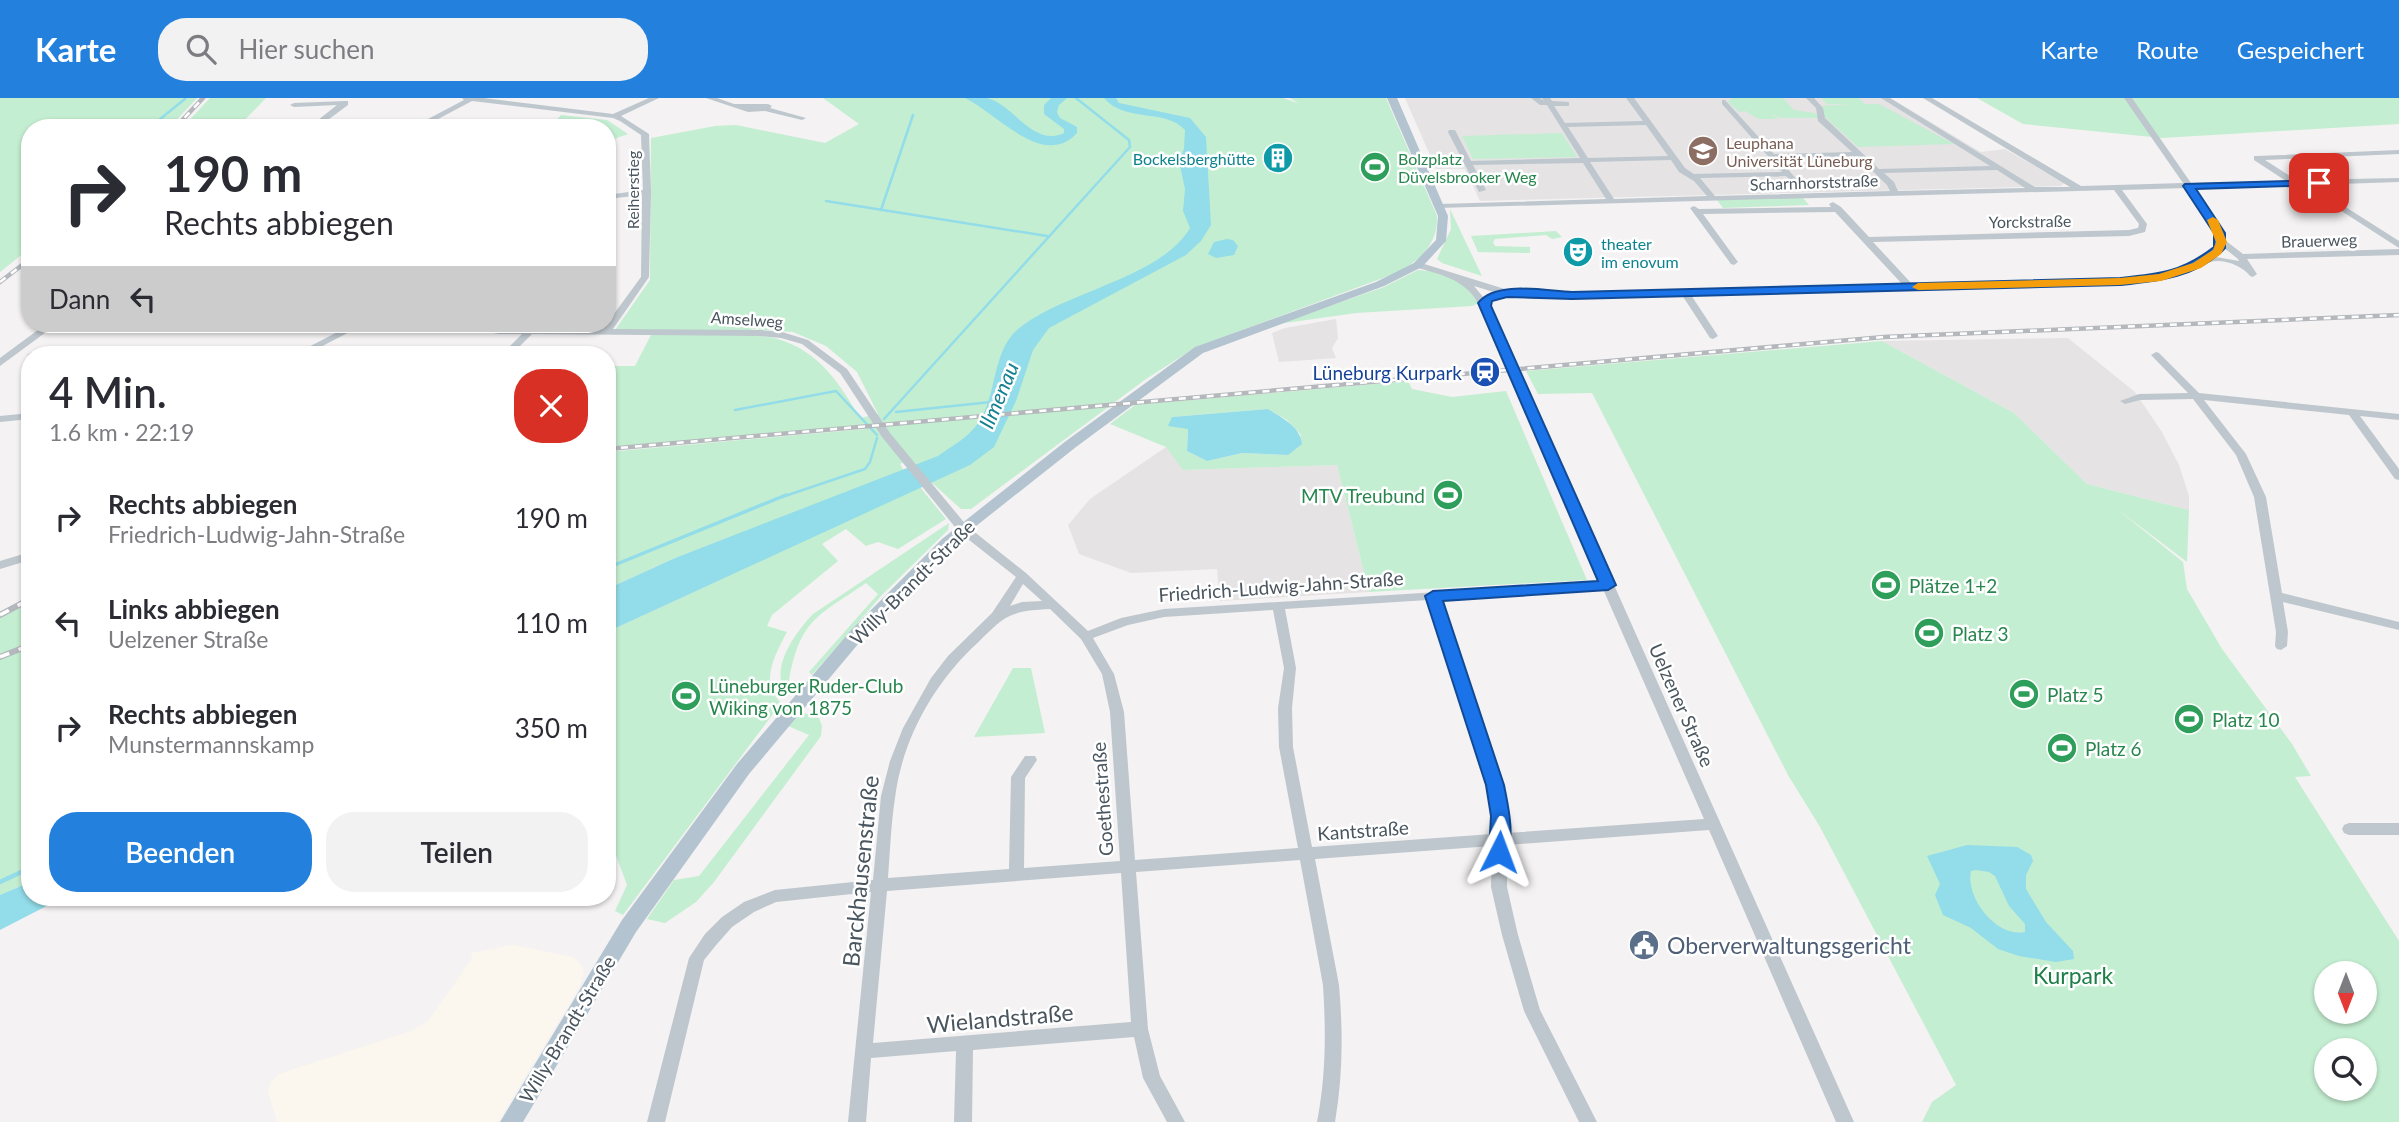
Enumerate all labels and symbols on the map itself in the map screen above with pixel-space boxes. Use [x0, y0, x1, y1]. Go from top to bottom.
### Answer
place label: Leuphana Universität Lüneburg [1726, 133, 1873, 170]
school or university icon: Leuphana Universität Lüneburg [1686, 134, 1720, 168]
building icon: Bockelsberghütte [1261, 141, 1295, 175]
place label: Bockelsberghütte [1133, 149, 1255, 168]
place label: Bolzplatz Düvelsbrooker Weg [1398, 149, 1537, 186]
sports icon: Bolzplatz Düvelsbrooker Weg [1358, 150, 1392, 184]
street label: Reiherstieg [623, 151, 642, 229]
pin [2289, 153, 2349, 213]
street label: Scharnhorststraße [1750, 170, 1878, 194]
street label: Yorckstraße [1989, 211, 2071, 231]
street label: Brauerweg [2281, 229, 2357, 251]
place label: theater im enovum [1601, 234, 1679, 271]
theatre icon: theater im enovum [1561, 235, 1595, 269]
street label: Amselweg [710, 307, 784, 331]
station icon: Lüneburg Kurpark [1468, 355, 1502, 389]
water label: Ilmenau [973, 358, 1023, 432]
place label: Lüneburg Kurpark [1313, 361, 1462, 384]
sports icon: MTV Treubund [1431, 478, 1465, 512]
place label: MTV Treubund [1301, 484, 1425, 507]
street label: Willy-Brandt-Straße [845, 515, 979, 649]
street label: Friedrich-Ludwig-Jahn-Straße [1158, 566, 1404, 606]
sports icon: Plätze 1+2 [1869, 568, 1903, 602]
place label: Plätze 1+2 [1909, 574, 1997, 597]
sports icon: Platz 3 [1912, 616, 1946, 650]
place label: Platz 3 [1952, 622, 2008, 645]
street label: Uelzener Straße [1645, 640, 1719, 770]
place label: Lüneburger Ruder-Club Wiking von 1875 [709, 674, 903, 719]
sports icon: Platz 5 [2007, 677, 2041, 711]
sports icon: Lüneburger Ruder-Club Wiking von 1875 [669, 679, 703, 713]
place label: Platz 5 [2047, 683, 2103, 706]
sports icon: Platz 10 [2172, 702, 2206, 736]
place label: Platz 10 [2212, 708, 2279, 731]
sports icon: Platz 6 [2045, 731, 2079, 765]
place label: Platz 6 [2085, 737, 2141, 760]
street label: Goethestraße [1087, 741, 1117, 857]
street label: Barckhausenstraße [836, 774, 884, 968]
street label: Kantstraße [1317, 815, 1409, 845]
position arrow [1462, 815, 1536, 889]
public building icon: Oberverwaltungsgericht [1627, 928, 1661, 962]
place label: Oberverwaltungsgericht [1667, 931, 1912, 959]
street label: Willy-Brandt-Straße [514, 951, 620, 1107]
park label: Kurpark [2033, 961, 2113, 989]
north arrow [2314, 961, 2376, 1024]
street label: Wielandstraße [925, 998, 1075, 1038]

